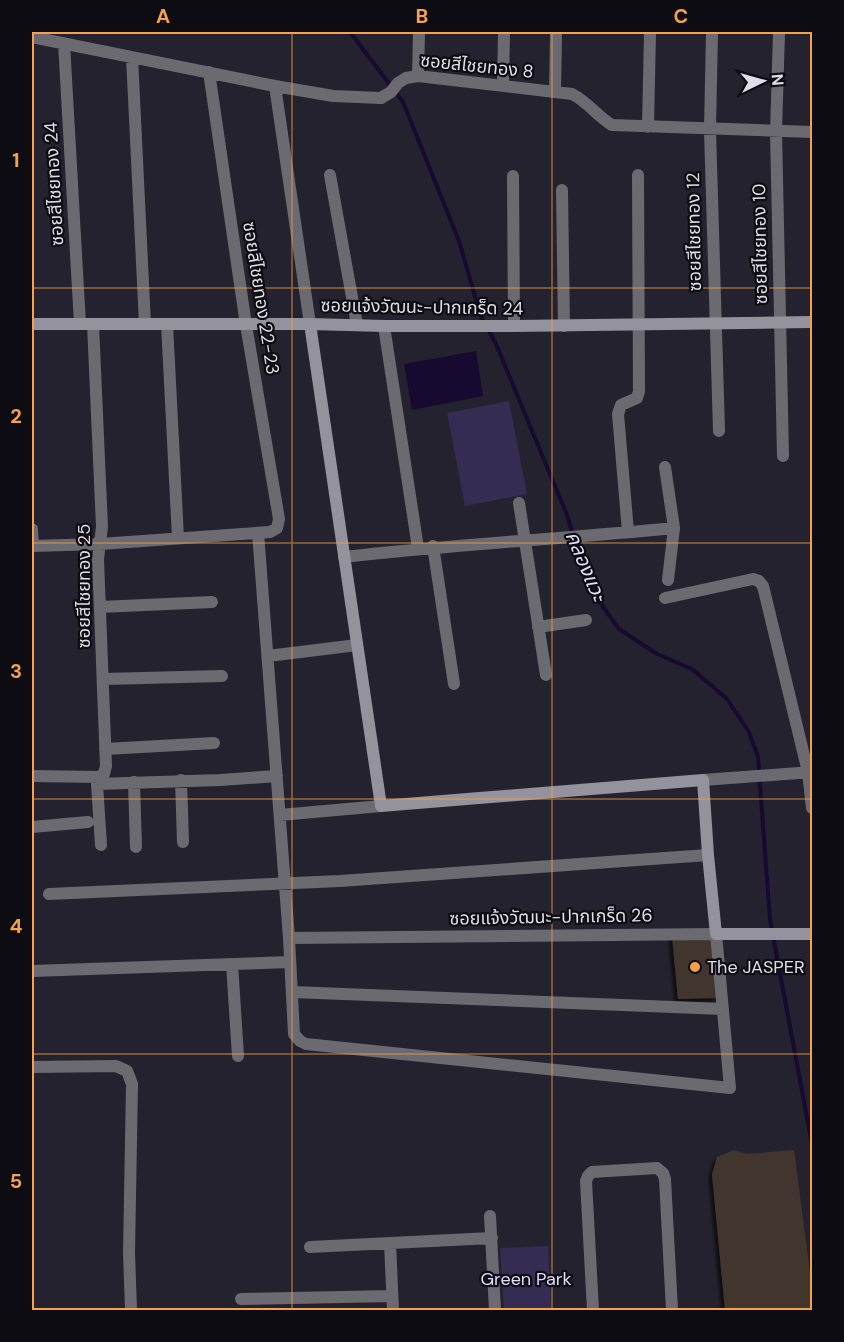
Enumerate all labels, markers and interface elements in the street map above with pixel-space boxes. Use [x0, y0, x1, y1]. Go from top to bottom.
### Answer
text: A [156, 3, 170, 29]
text: B [416, 3, 428, 29]
text: C [674, 3, 688, 29]
street label: ซอยสีไชยทอง 8 [419, 48, 535, 84]
north arrow [733, 51, 793, 111]
text: N [766, 73, 788, 86]
street label: ซอยสีไชยทอง 24 [39, 121, 69, 247]
text: 1 [12, 147, 20, 173]
street label: ซอยสีไชยทอง 12 [681, 172, 707, 292]
street label: ซอยสีไชยทอง 10 [747, 183, 773, 305]
street label: ซอยสีไชยทอง 22-23 [237, 220, 285, 376]
street label: ซอยแจ้งวัฒนะ-ปากเกร็ด 24 [320, 293, 524, 321]
text: 2 [10, 403, 22, 429]
street label: ซอยสีไชยทอง 25 [72, 524, 96, 648]
water label: คลองแวะ [560, 527, 613, 607]
text: 3 [10, 658, 22, 684]
street label: ซอยแจ้งวัฒนะ-ปากเกร็ด 26 [449, 903, 653, 931]
text: 4 [10, 913, 23, 939]
place label: The JASPER [707, 955, 805, 979]
marker: The JASPER [688, 960, 702, 974]
text: 5 [10, 1168, 22, 1194]
park label: Green Park [480, 1267, 572, 1291]

